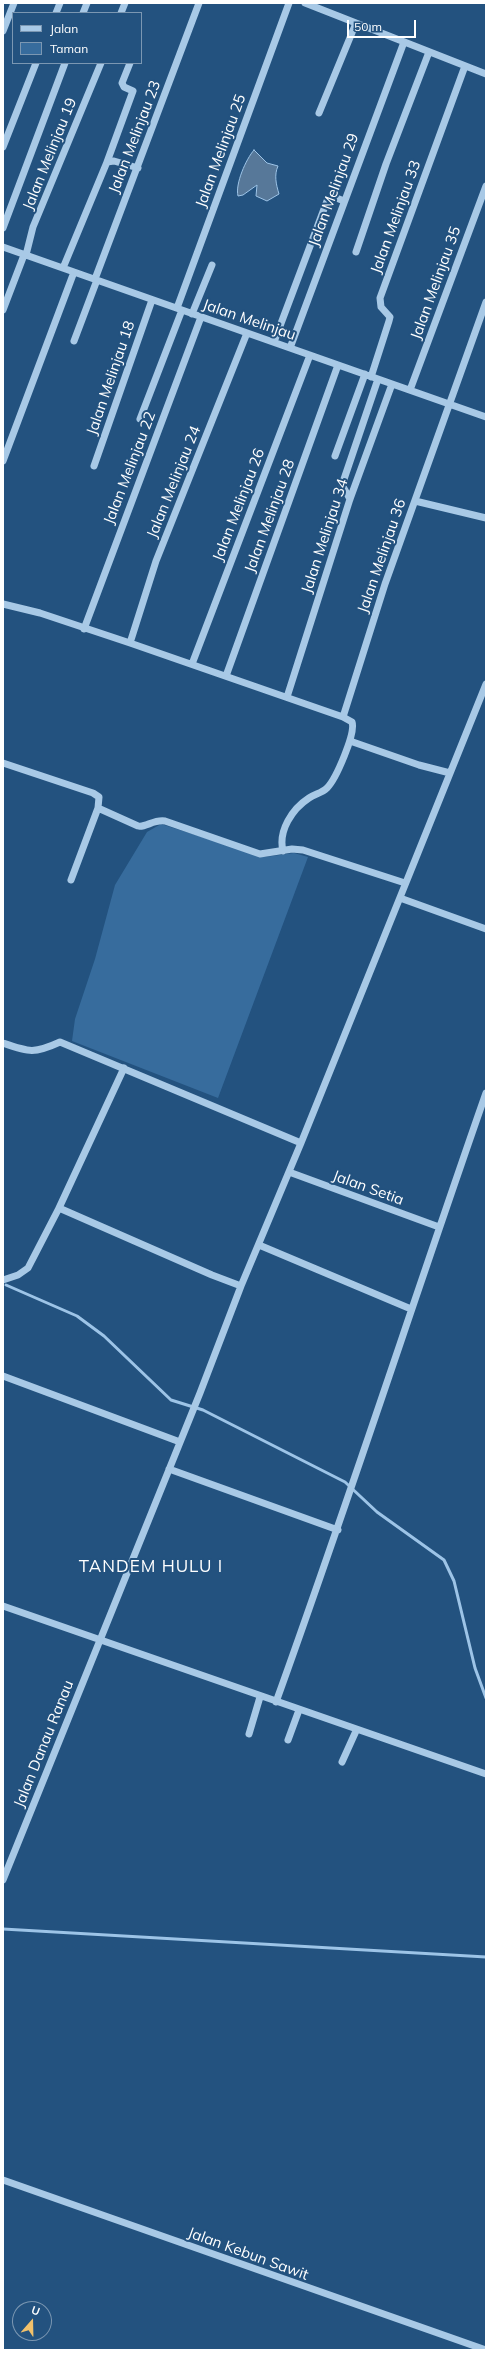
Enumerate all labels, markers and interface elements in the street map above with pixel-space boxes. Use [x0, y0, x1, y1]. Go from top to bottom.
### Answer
legend [12, 12, 142, 64]
scale bar [349, 12, 418, 38]
text: 50 m [354, 19, 382, 34]
text: Jalan [50, 21, 78, 36]
text: Taman [50, 41, 88, 56]
street label: Jalan Melinjau 23 [105, 78, 165, 196]
street label: Jalan Melinjau 25 [192, 92, 250, 210]
street label: Jalan Melinjau 19 [19, 95, 81, 213]
street label: Jalan Melinjau 29 [305, 131, 363, 249]
street label: Jalan Melinjau 33 [367, 158, 425, 276]
street label: Jalan Melinjau 35 [407, 224, 465, 342]
street label: Jalan Melinjau [200, 296, 298, 344]
street label: Jalan Melinjau 18 [83, 319, 139, 437]
street label: Jalan Melinjau 22 [100, 409, 160, 527]
street label: Jalan Melinjau 24 [143, 423, 205, 541]
street label: Jalan Melinjau 26 [209, 446, 269, 564]
street label: Jalan Melinjau 28 [241, 457, 299, 575]
street label: Jalan Melinjau 34 [298, 476, 352, 596]
street label: Jalan Melinjau 36 [354, 497, 410, 615]
street label: Jalan Setia [330, 1167, 406, 1209]
district label: TANDEM HULU I [79, 1557, 223, 1577]
street label: Jalan Danau Ranau [10, 1678, 78, 1810]
street label: Jalan Kebun Sawit [185, 2224, 311, 2284]
north arrow [12, 2301, 52, 2341]
text: U [30, 2303, 42, 2319]

